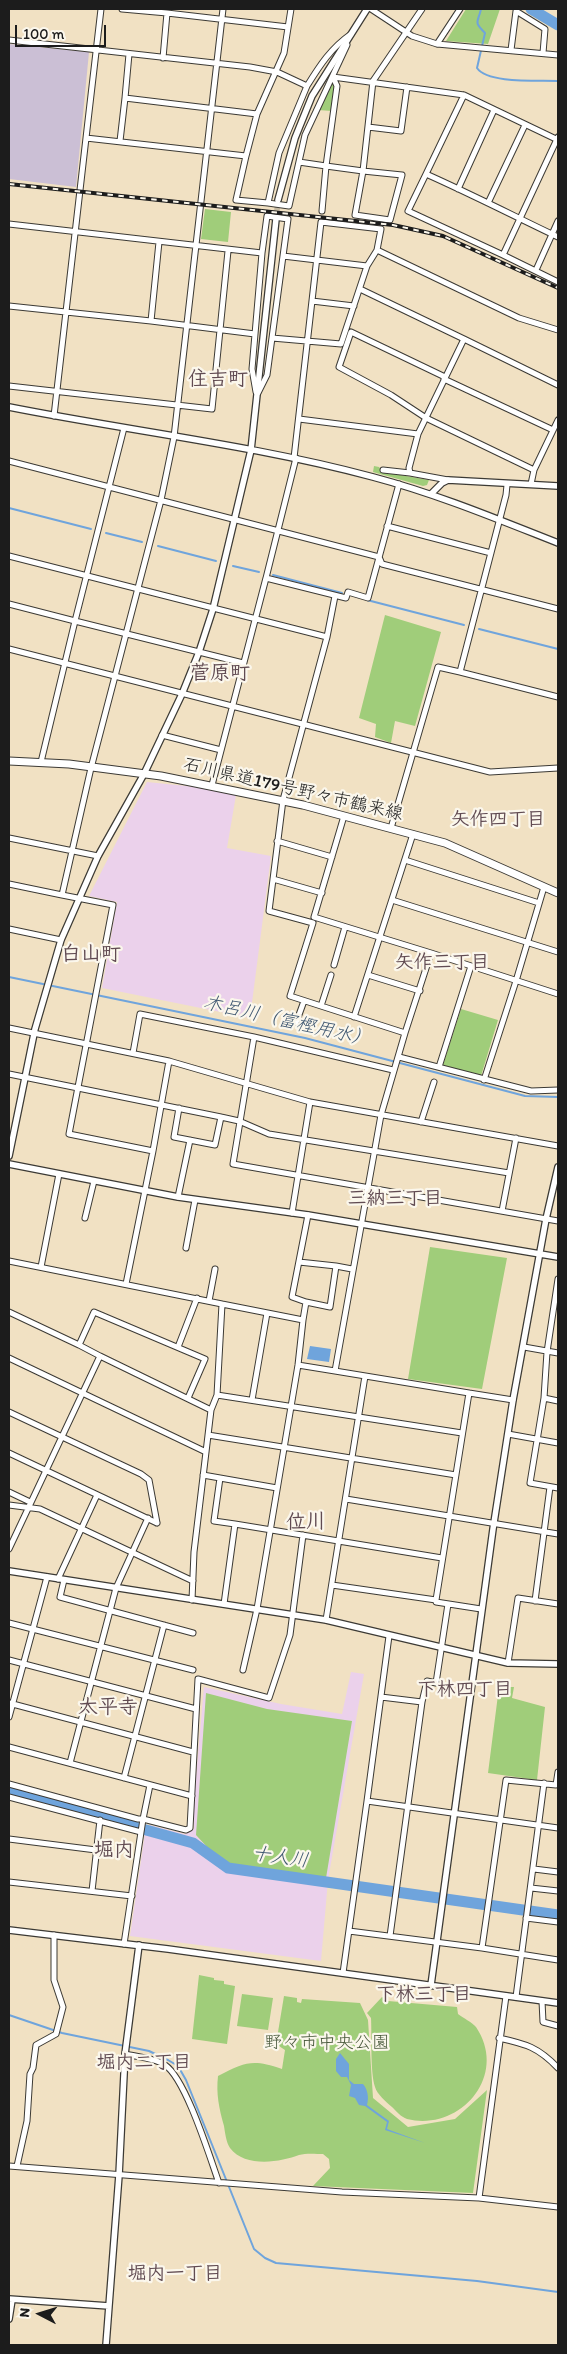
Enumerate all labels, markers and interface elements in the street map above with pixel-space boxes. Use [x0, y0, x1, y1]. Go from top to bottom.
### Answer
scale bar [18, 15, 109, 47]
text: 100 m [23, 25, 64, 43]
district label: 住吉町 [188, 368, 248, 392]
district label: 菅原町 [190, 662, 250, 686]
street label: 石川県道179号野々市鶴来線 [181, 754, 405, 826]
district label: 矢作四丁目 [451, 809, 545, 831]
district label: 白山町 [61, 943, 121, 967]
district label: 矢作三丁目 [395, 952, 489, 974]
water label: 木呂川（富樫用水） [201, 992, 373, 1052]
district label: 三納三丁目 [348, 1188, 442, 1210]
district label: 位川 [286, 1511, 326, 1535]
district label: 下林四丁目 [418, 1679, 512, 1701]
district label: 太平寺 [78, 1696, 138, 1720]
district label: 堀内 [94, 1839, 134, 1863]
water label: 十人川 [250, 1843, 310, 1873]
district label: 下林三丁目 [377, 1984, 471, 2006]
park label: 野々市中央公園 [264, 2032, 390, 2054]
district label: 堀内二丁目 [97, 2052, 191, 2074]
district label: 堀内一丁目 [128, 2263, 222, 2285]
north arrow [15, 2289, 65, 2339]
text: N [16, 2307, 33, 2318]

